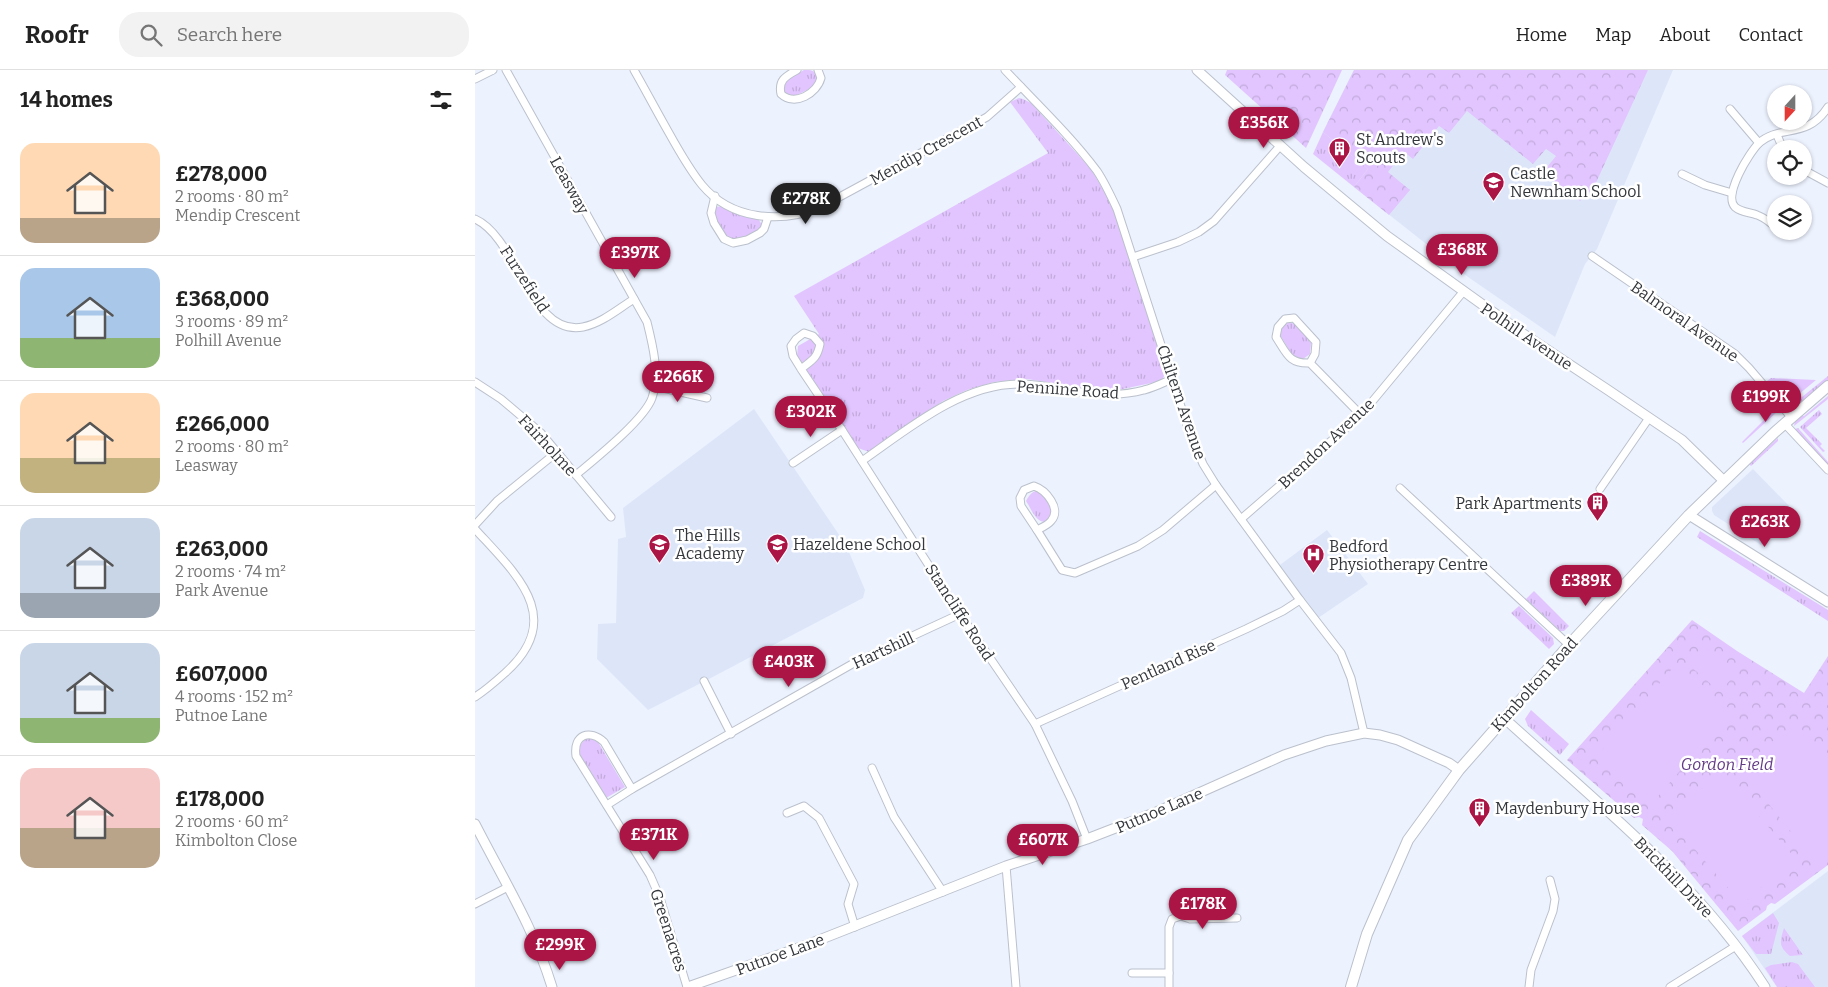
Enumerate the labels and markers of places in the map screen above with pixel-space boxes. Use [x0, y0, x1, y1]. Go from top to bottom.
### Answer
pin: £356K [1229, 106, 1299, 149]
place label: St Andrew's Scouts [1356, 130, 1444, 167]
building icon: St Andrew's Scouts [1328, 136, 1352, 167]
place label: Castle Newnham School [1510, 164, 1641, 201]
school or university icon: Castle Newnham School [1482, 170, 1506, 201]
pin: £278K [771, 182, 841, 225]
pin: £368K [1427, 234, 1497, 276]
pin: £397K [600, 236, 670, 279]
pin: £266K [643, 360, 713, 403]
pin: £199K [1731, 380, 1801, 423]
pin: £302K [776, 396, 846, 438]
building icon: Park Apartments [1586, 491, 1610, 522]
place label: Park Apartments [1455, 494, 1582, 513]
pin: £263K [1730, 506, 1800, 548]
place label: The Hills Academy [675, 526, 745, 563]
school or university icon: The Hills Academy [647, 532, 671, 563]
school or university icon: Hazeldene School [765, 532, 789, 563]
place label: Hazeldene School [793, 535, 926, 554]
place label: Bedford Physiotherapy Centre [1329, 537, 1488, 574]
hospital icon: Bedford Physiotherapy Centre [1301, 543, 1325, 574]
pin: £389K [1551, 564, 1621, 607]
pin: £403K [754, 646, 824, 688]
building icon: Maydenbury House [1467, 796, 1491, 827]
place label: Maydenbury House [1495, 799, 1640, 818]
pin: £371K [619, 818, 689, 861]
pin: £607K [1008, 824, 1078, 866]
pin: £178K [1168, 888, 1238, 930]
pin: £299K [525, 928, 595, 971]

